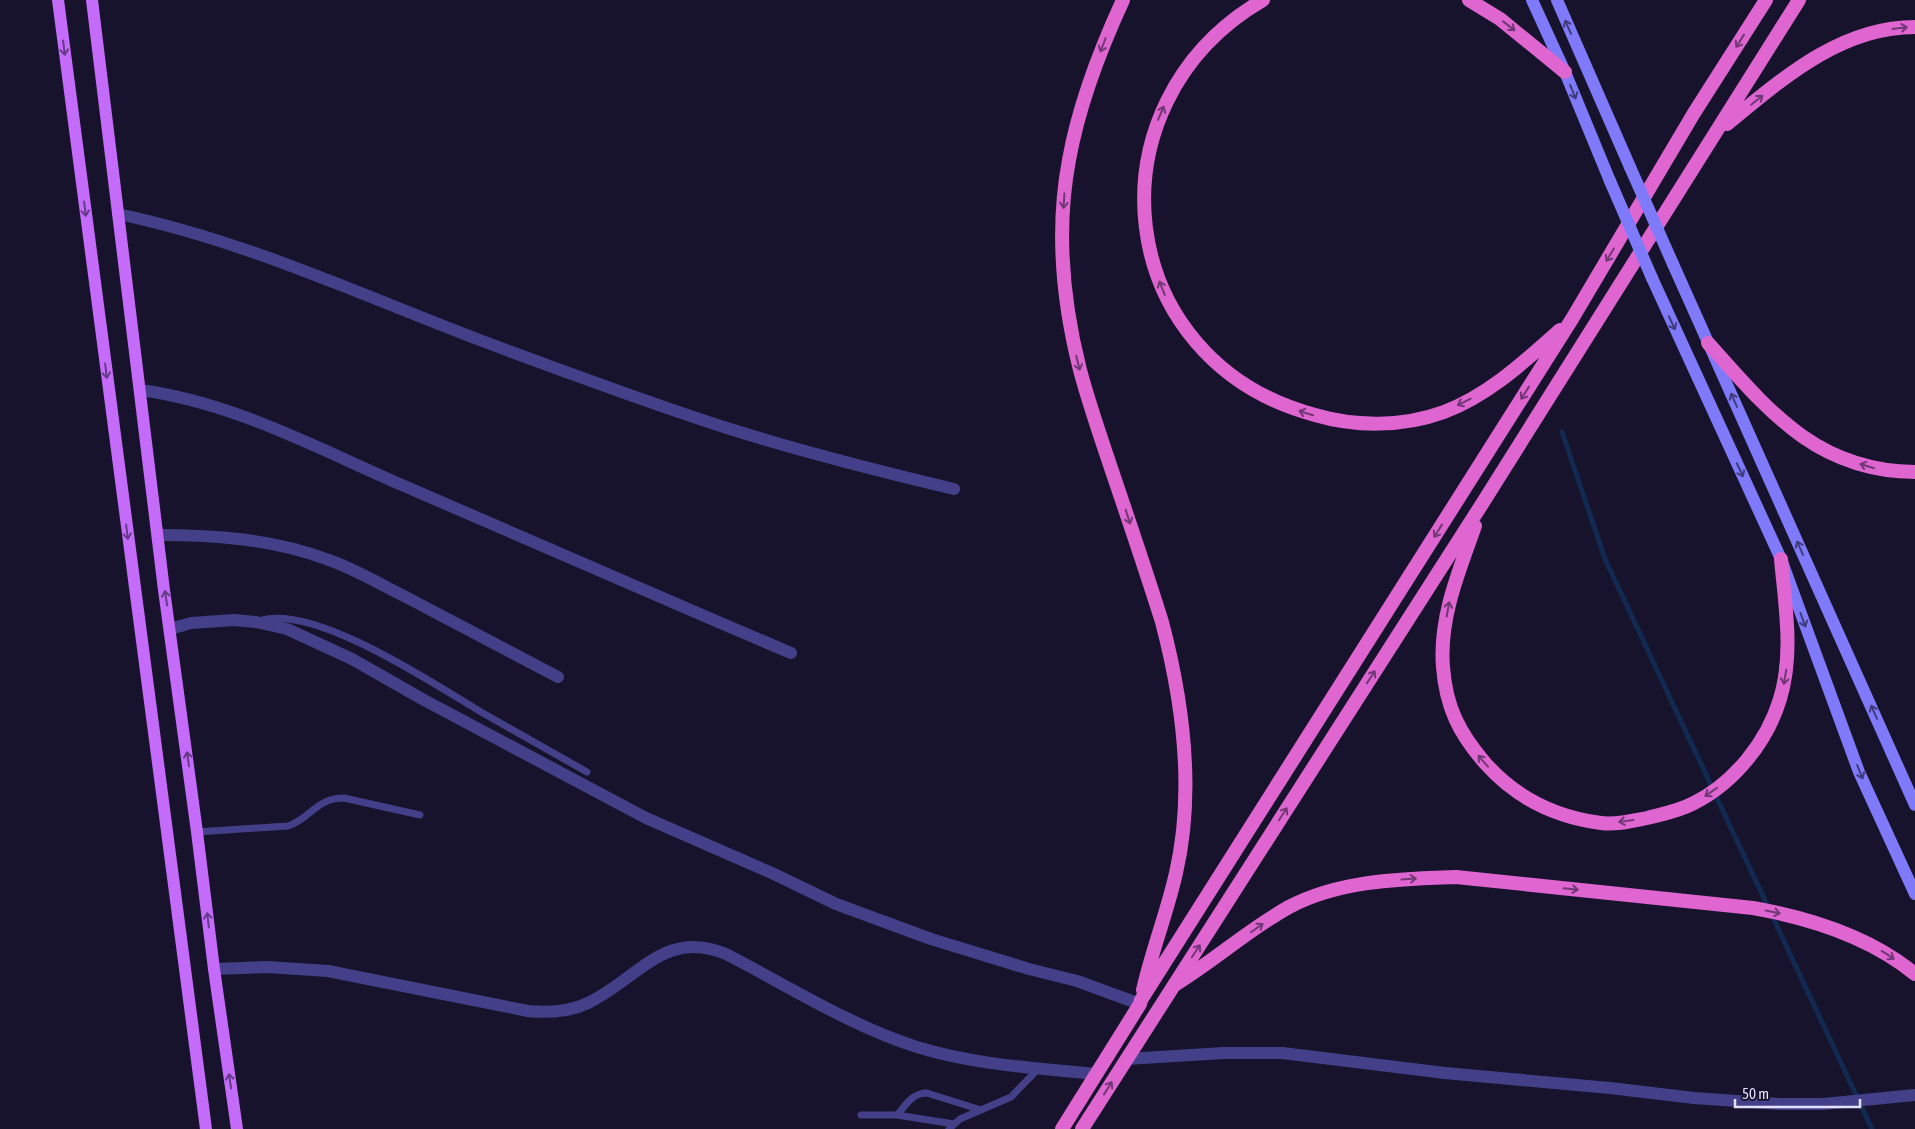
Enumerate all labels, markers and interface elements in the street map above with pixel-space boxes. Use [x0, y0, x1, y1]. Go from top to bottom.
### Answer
one-way arrow [1563, 20, 1573, 35]
one-way arrow [1503, 21, 1516, 32]
one-way arrow [1891, 23, 1907, 33]
one-way arrow [1735, 34, 1745, 48]
one-way arrow [1098, 37, 1107, 52]
one-way arrow [59, 40, 69, 56]
one-way arrow [1570, 85, 1579, 100]
one-way arrow [1750, 94, 1763, 105]
one-way arrow [1157, 106, 1167, 121]
one-way arrow [1060, 193, 1069, 209]
one-way arrow [80, 201, 90, 217]
one-way arrow [1605, 247, 1615, 261]
one-way arrow [1157, 281, 1166, 296]
one-way arrow [1668, 315, 1678, 330]
one-way arrow [1074, 354, 1083, 370]
one-way arrow [101, 362, 111, 378]
one-way arrow [1520, 386, 1530, 400]
one-way arrow [1728, 393, 1738, 408]
one-way arrow [1457, 398, 1472, 407]
one-way arrow [1299, 407, 1315, 417]
one-way arrow [1859, 460, 1875, 470]
one-way arrow [1736, 463, 1746, 478]
one-way arrow [1124, 509, 1133, 525]
one-way arrow [123, 523, 133, 539]
one-way arrow [1433, 523, 1443, 537]
one-way arrow [1795, 541, 1805, 556]
one-way arrow [160, 590, 170, 606]
one-way arrow [1443, 602, 1453, 618]
one-way arrow [1799, 612, 1808, 627]
one-way arrow [1780, 668, 1790, 684]
one-way arrow [1366, 671, 1376, 685]
one-way arrow [1868, 705, 1878, 720]
one-way arrow [182, 751, 192, 767]
one-way arrow [1477, 754, 1489, 767]
one-way arrow [1856, 765, 1865, 780]
one-way arrow [1704, 787, 1718, 797]
one-way arrow [1278, 807, 1289, 821]
one-way arrow [1618, 817, 1634, 827]
one-way arrow [1401, 874, 1417, 884]
one-way arrow [1562, 884, 1578, 894]
one-way arrow [1765, 907, 1781, 917]
one-way arrow [203, 912, 213, 928]
one-way arrow [1250, 923, 1264, 933]
one-way arrow [1191, 944, 1201, 958]
one-way arrow [1881, 950, 1895, 960]
one-way arrow [225, 1073, 235, 1089]
scale bar [1735, 1076, 1860, 1108]
one-way arrow [1104, 1081, 1114, 1095]
text: 50 m [1742, 1085, 1769, 1102]

